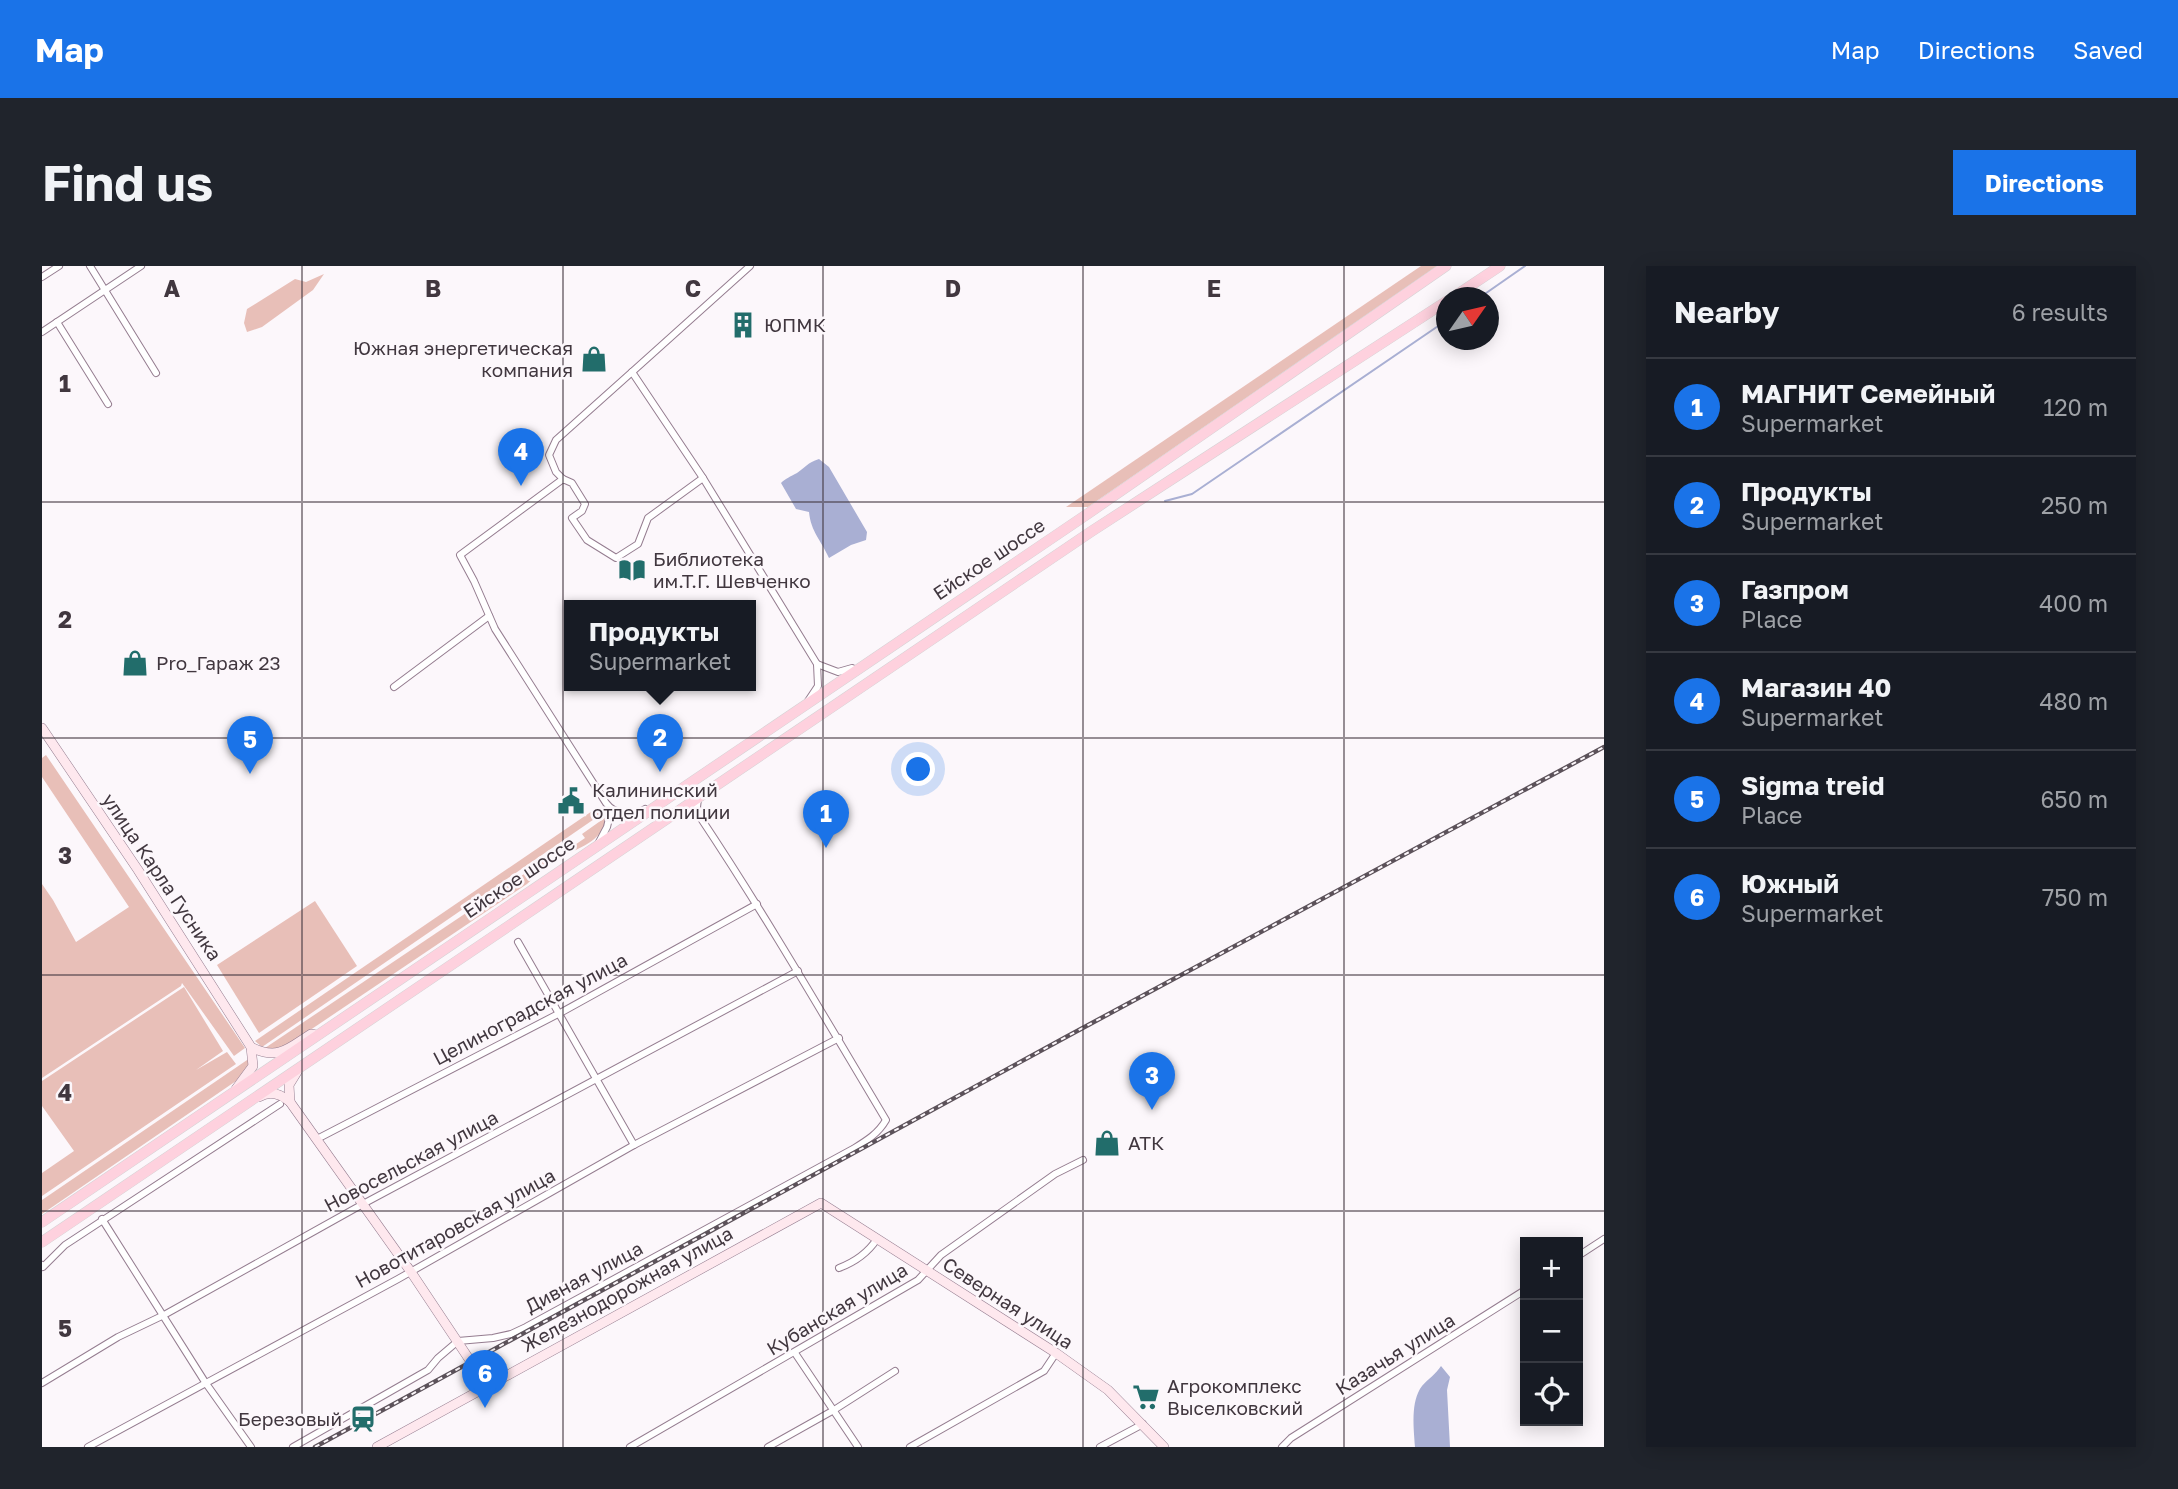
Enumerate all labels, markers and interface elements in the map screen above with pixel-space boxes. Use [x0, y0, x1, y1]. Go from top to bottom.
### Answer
text: Map [35, 30, 104, 69]
text: Map [1831, 35, 1880, 64]
text: Directions [1918, 35, 2035, 64]
text: Saved [2073, 35, 2143, 64]
button: Directions [1953, 150, 2136, 215]
text: Find us [42, 153, 213, 212]
text: A [164, 274, 181, 302]
text: B [425, 274, 441, 302]
text: C [685, 274, 701, 302]
text: D [945, 274, 961, 302]
text: E [1207, 274, 1221, 302]
north arrow [1436, 287, 1499, 350]
text: Nearby [1674, 294, 1779, 330]
text: 6 results [2012, 298, 2108, 326]
building icon: ЮПМК [728, 310, 758, 340]
place label: ЮПМК [764, 313, 826, 336]
place label: Южная энергетическая компания [353, 336, 573, 381]
shop icon: Южная энергетическая компания [579, 344, 609, 374]
text: 1 [59, 369, 71, 397]
text: МАГНИТ Семейный [1741, 378, 1995, 409]
text: 1 [1691, 393, 1703, 421]
text: 120 m [2043, 393, 2108, 421]
text: Supermarket [1741, 409, 1884, 437]
pin: 4 [498, 428, 544, 486]
text: Продукты [1741, 476, 1872, 507]
text: 2 [1690, 491, 1704, 519]
text: 250 m [2041, 491, 2108, 519]
text: Supermarket [1741, 507, 1884, 535]
street label: Ейское шоссе [928, 513, 1049, 604]
place label: Библиотека им.Т.Г. Шевченко [653, 547, 811, 592]
library icon: Библиотека им.Т.Г. Шевченко [617, 555, 647, 585]
text: Газпром [1741, 574, 1849, 605]
text: 3 [1690, 589, 1704, 617]
text: 400 m [2039, 589, 2108, 617]
popup [564, 600, 756, 691]
text: 2 [58, 605, 72, 633]
text: Place [1741, 605, 1802, 633]
text: Продукты [589, 616, 720, 647]
text: Supermarket [589, 647, 731, 675]
shop icon: Pro_Гараж 23 [120, 648, 150, 678]
place label: Pro_Гараж 23 [156, 651, 281, 674]
text: Магазин 40 [1741, 672, 1891, 703]
text: 4 [1690, 687, 1704, 715]
text: 480 m [2040, 687, 2108, 715]
text: Supermarket [1741, 703, 1884, 731]
pin: 2 [637, 714, 683, 772]
pin: 5 [227, 716, 273, 774]
your location [901, 752, 935, 786]
text: Sigma treid [1741, 770, 1884, 801]
place label: Калининский отдел полиции [592, 778, 730, 823]
text: 5 [1690, 785, 1704, 813]
text: 650 m [2040, 785, 2108, 813]
public building icon: Калининский отдел полиции [556, 786, 586, 816]
street label: улица Карла Гусника [98, 789, 227, 965]
pin: 1 [803, 790, 849, 848]
text: Place [1741, 801, 1802, 829]
street label: Ейское шоссе [458, 831, 579, 922]
text: 3 [58, 841, 72, 869]
text: Южный [1741, 868, 1839, 899]
text: 6 [1690, 883, 1704, 911]
text: 750 m [2042, 883, 2108, 911]
text: Supermarket [1741, 899, 1884, 927]
street label: Целиноградская улица [429, 948, 631, 1070]
pin: 3 [1129, 1052, 1175, 1110]
text: 4 [58, 1078, 72, 1106]
street label: Новосельская улица [320, 1105, 502, 1216]
shop icon: АТК [1092, 1128, 1122, 1158]
place label: АТК [1128, 1131, 1164, 1154]
street label: Новотитаровская улица [351, 1163, 559, 1292]
street label: Железнодорожная улица [517, 1221, 736, 1356]
street label: Дивная улица [521, 1236, 646, 1317]
map controls [1520, 1237, 1583, 1426]
button: + [1520, 1237, 1583, 1300]
street label: Северная улица [939, 1252, 1078, 1353]
street label: Кубанская улица [762, 1258, 911, 1360]
button: − [1520, 1300, 1583, 1363]
street label: Казачья улица [1331, 1308, 1459, 1399]
text: 5 [58, 1314, 72, 1342]
pin: 6 [462, 1350, 508, 1408]
button: locate [1520, 1363, 1583, 1426]
place label: Агрокомплекс Выселковский [1167, 1374, 1303, 1419]
supermarket icon: Агрокомплекс Выселковский [1131, 1382, 1161, 1412]
station icon: Березовый [348, 1404, 378, 1434]
place label: Березовый [238, 1407, 342, 1430]

